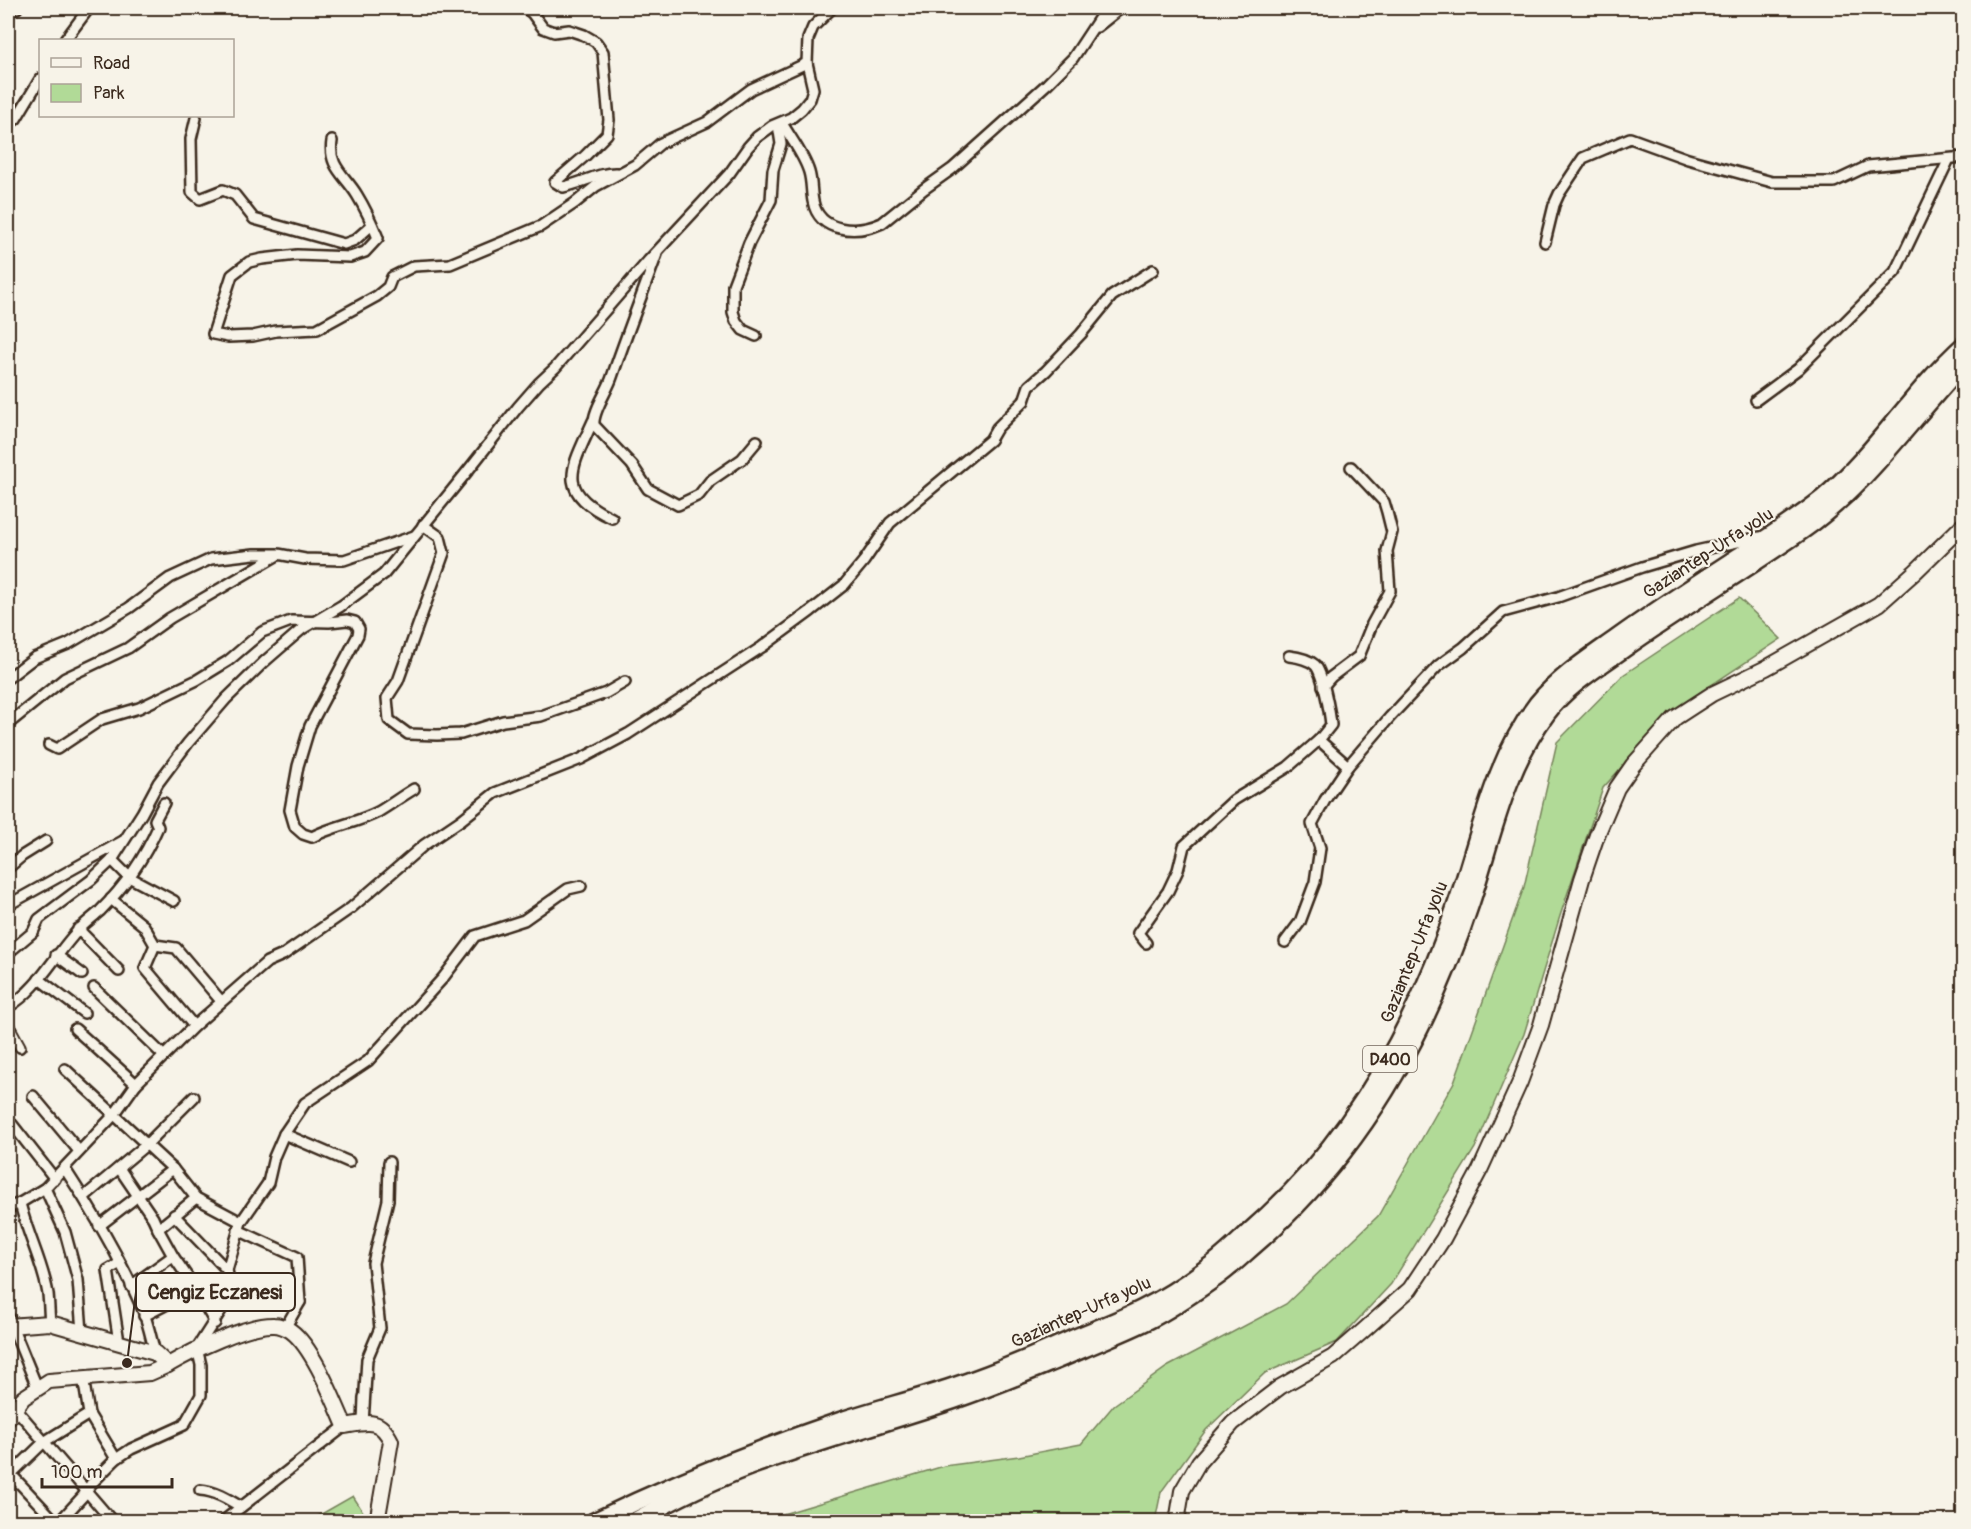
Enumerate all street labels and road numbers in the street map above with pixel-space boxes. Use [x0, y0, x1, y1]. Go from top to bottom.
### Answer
street label: Gaziantep-Urfa yolu [1639, 503, 1778, 604]
street label: Gaziantep-Urfa yolu [1376, 878, 1453, 1026]
road number: D400 [1363, 1046, 1417, 1072]
street label: Gaziantep-Urfa yolu [1008, 1271, 1155, 1354]

